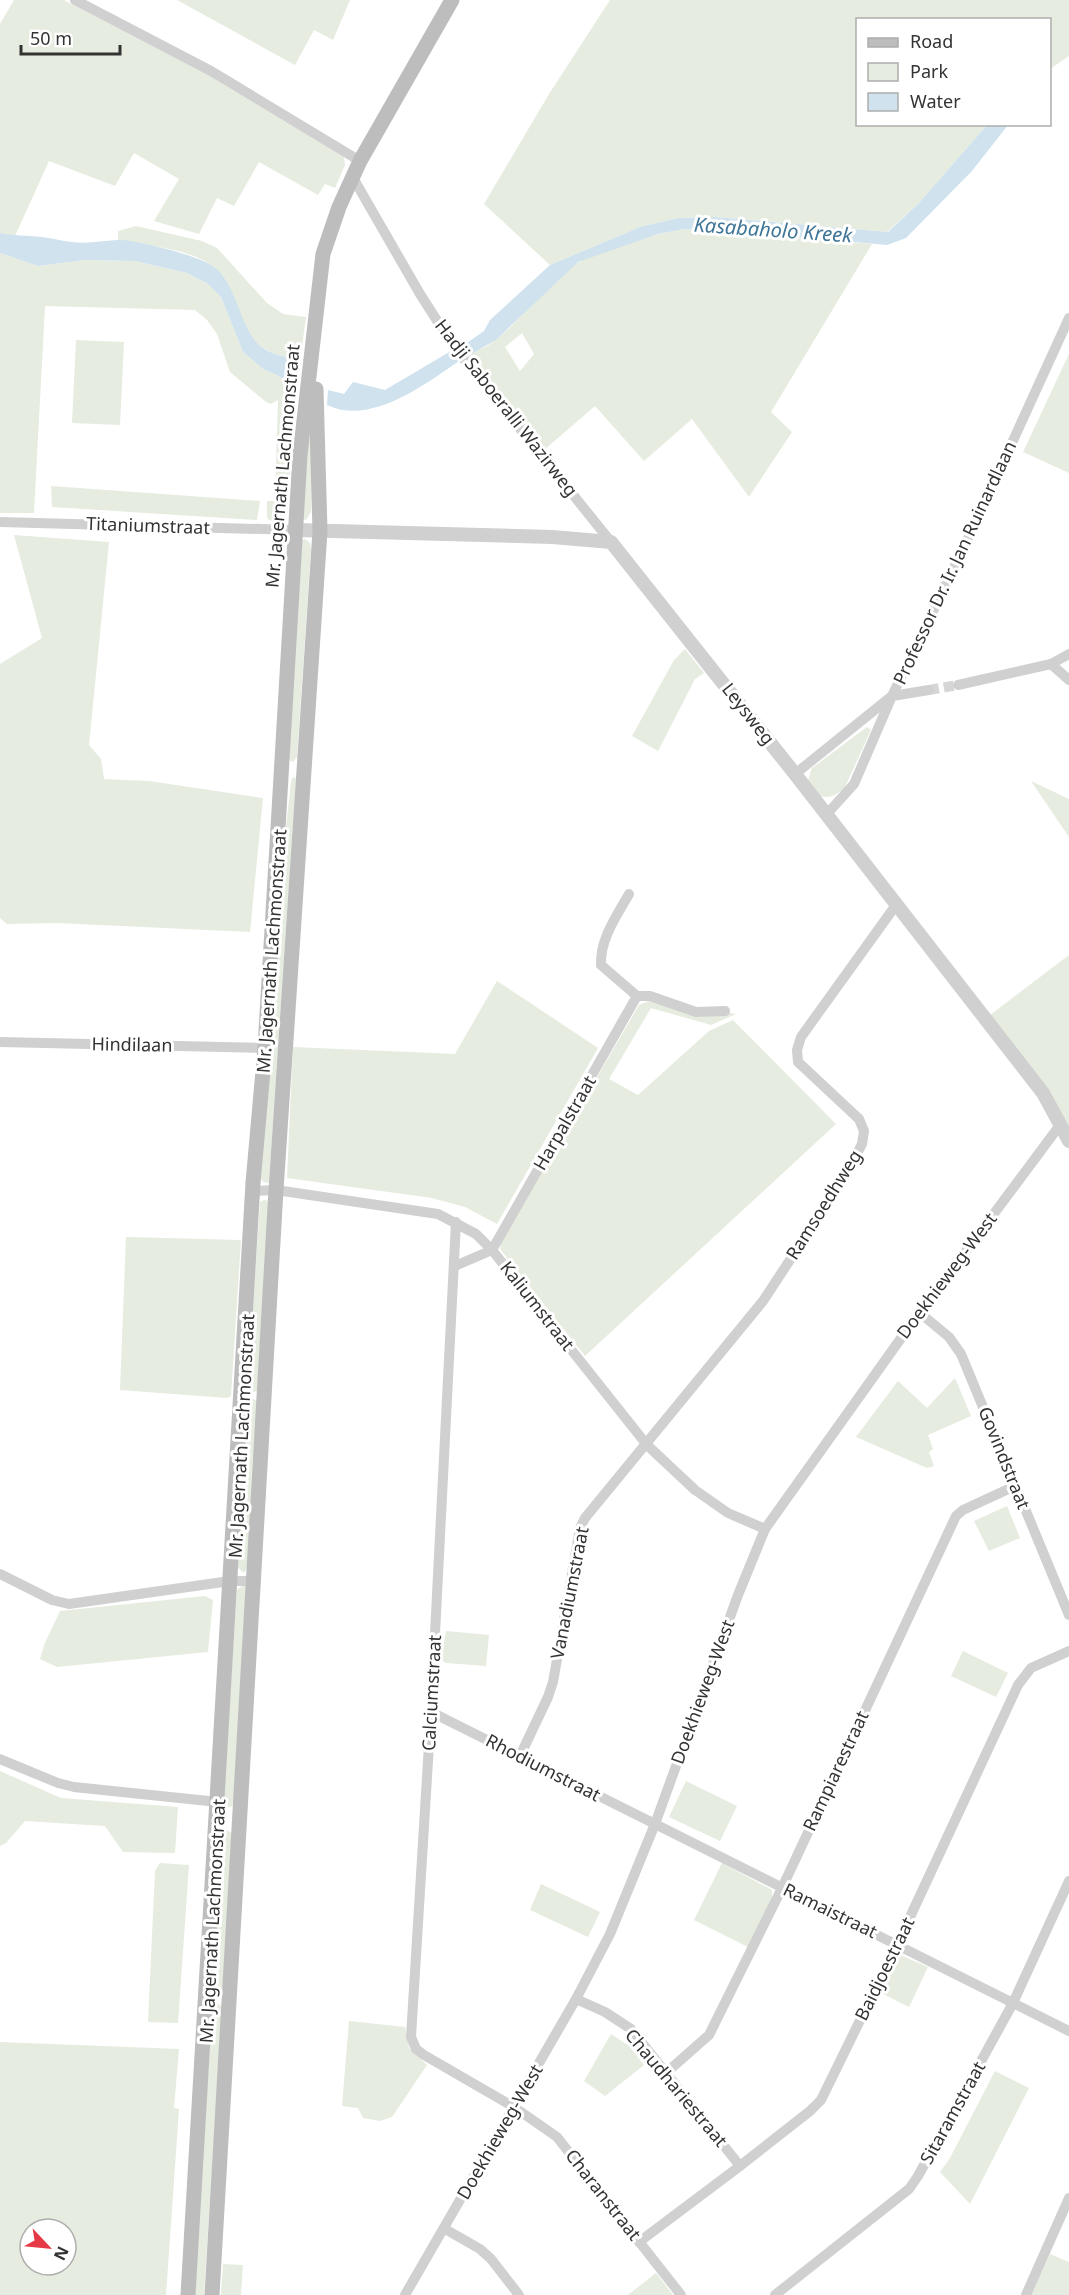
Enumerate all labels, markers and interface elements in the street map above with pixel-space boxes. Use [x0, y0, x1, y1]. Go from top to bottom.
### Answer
scale bar [21, 18, 120, 56]
legend [856, 18, 1051, 126]
text: 50 m [30, 26, 72, 50]
text: Road [910, 29, 953, 53]
text: Park [910, 59, 948, 83]
text: Water [910, 89, 961, 113]
water label: Kasabaholo Kreek [693, 210, 854, 249]
street label: Hadji Saboeralli Wazirweg [430, 314, 584, 501]
street label: Mr. Jagernath Lachmonstraat [259, 343, 305, 589]
street label: Professor Dr. Ir. Jan Ruinardlaan [887, 437, 1021, 688]
street label: Titaniumstraat [86, 511, 211, 539]
street label: Leysweg [717, 677, 781, 749]
street label: Mr. Jagernath Lachmonstraat [251, 828, 292, 1074]
street label: Hindilaan [91, 1031, 173, 1057]
street label: Harpalstraat [527, 1070, 601, 1174]
street label: Ramsoedhweg [780, 1145, 867, 1264]
street label: Doekhieweg-West [891, 1207, 1002, 1343]
street label: Kaliumstraat [495, 1256, 581, 1355]
street label: Mr. Jagernath Lachmonstraat [223, 1313, 259, 1559]
street label: Govindstraat [973, 1403, 1037, 1513]
street label: Vanadiumstraat [544, 1524, 594, 1661]
street label: Doekhieweg-West [665, 1616, 740, 1767]
street label: Calciumstraat [416, 1634, 446, 1752]
street label: Rampiarestraat [797, 1706, 874, 1835]
street label: Rhodiumstraat [482, 1728, 605, 1807]
street label: Mr. Jagernath Lachmonstraat [194, 1798, 230, 2044]
street label: Ramaistraat [779, 1877, 882, 1943]
street label: Baidjoestraat [849, 1912, 920, 2024]
street label: Chaudhariestraat [620, 2023, 734, 2152]
street label: Sitaramstraat [914, 2056, 991, 2168]
street label: Doekhieweg-West [451, 2059, 548, 2203]
street label: Charanstraat [561, 2144, 647, 2245]
north arrow [18, 2217, 78, 2277]
text: N [49, 2243, 74, 2264]

